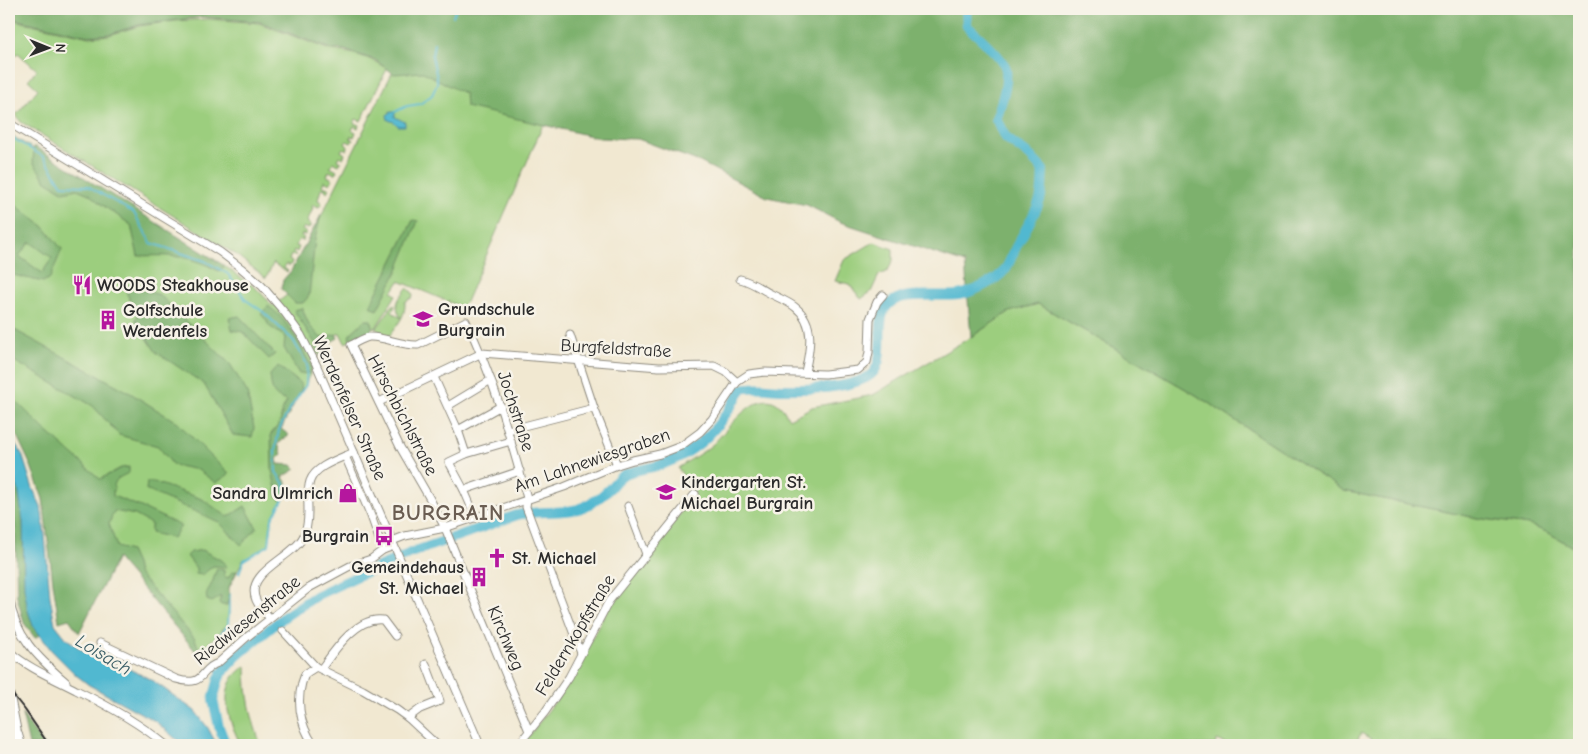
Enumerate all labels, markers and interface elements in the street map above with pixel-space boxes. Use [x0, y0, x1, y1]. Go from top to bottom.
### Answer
north arrow [22, 22, 72, 72]
text: N [52, 44, 69, 53]
restaurant icon: WOODS Steakhouse [71, 274, 93, 296]
place label: WOODS Steakhouse [97, 275, 249, 296]
place label: Grundschule Burgrain [438, 299, 535, 341]
place label: Golfschule Werdenfels [123, 300, 207, 342]
school or university icon: Grundschule Burgrain [412, 308, 434, 330]
building icon: Golfschule Werdenfels [97, 309, 119, 331]
street label: Werdenfelser Straße [308, 333, 391, 483]
street label: Burgfeldstraße [560, 335, 672, 362]
street label: Hirschbichlstraße [363, 351, 442, 479]
street label: Jochstraße [493, 368, 538, 454]
street label: Am Lahnewiesgraben [511, 424, 673, 497]
place label: Kindergarten St. Michael Burgrain [681, 472, 813, 514]
school or university icon: Kindergarten St. Michael Burgrain [655, 481, 677, 503]
shop icon: Sandra Ulmrich [337, 482, 359, 504]
place label: Sandra Ulmrich [212, 483, 333, 504]
district label: BURGRAIN [392, 500, 504, 526]
bus stop icon: Burgrain [373, 525, 395, 547]
place label: Burgrain [302, 526, 369, 547]
church icon: St. Michael [486, 547, 508, 569]
place label: St. Michael [512, 548, 596, 569]
place label: Gemeindehaus St. Michael [351, 557, 464, 599]
building icon: Gemeindehaus St. Michael [468, 566, 490, 588]
street label: Riedwiesenstraße [190, 571, 305, 670]
street label: Feldernkopfstraße [531, 571, 620, 700]
street label: Kirchweg [483, 603, 529, 674]
water label: Loisach [72, 630, 135, 680]

